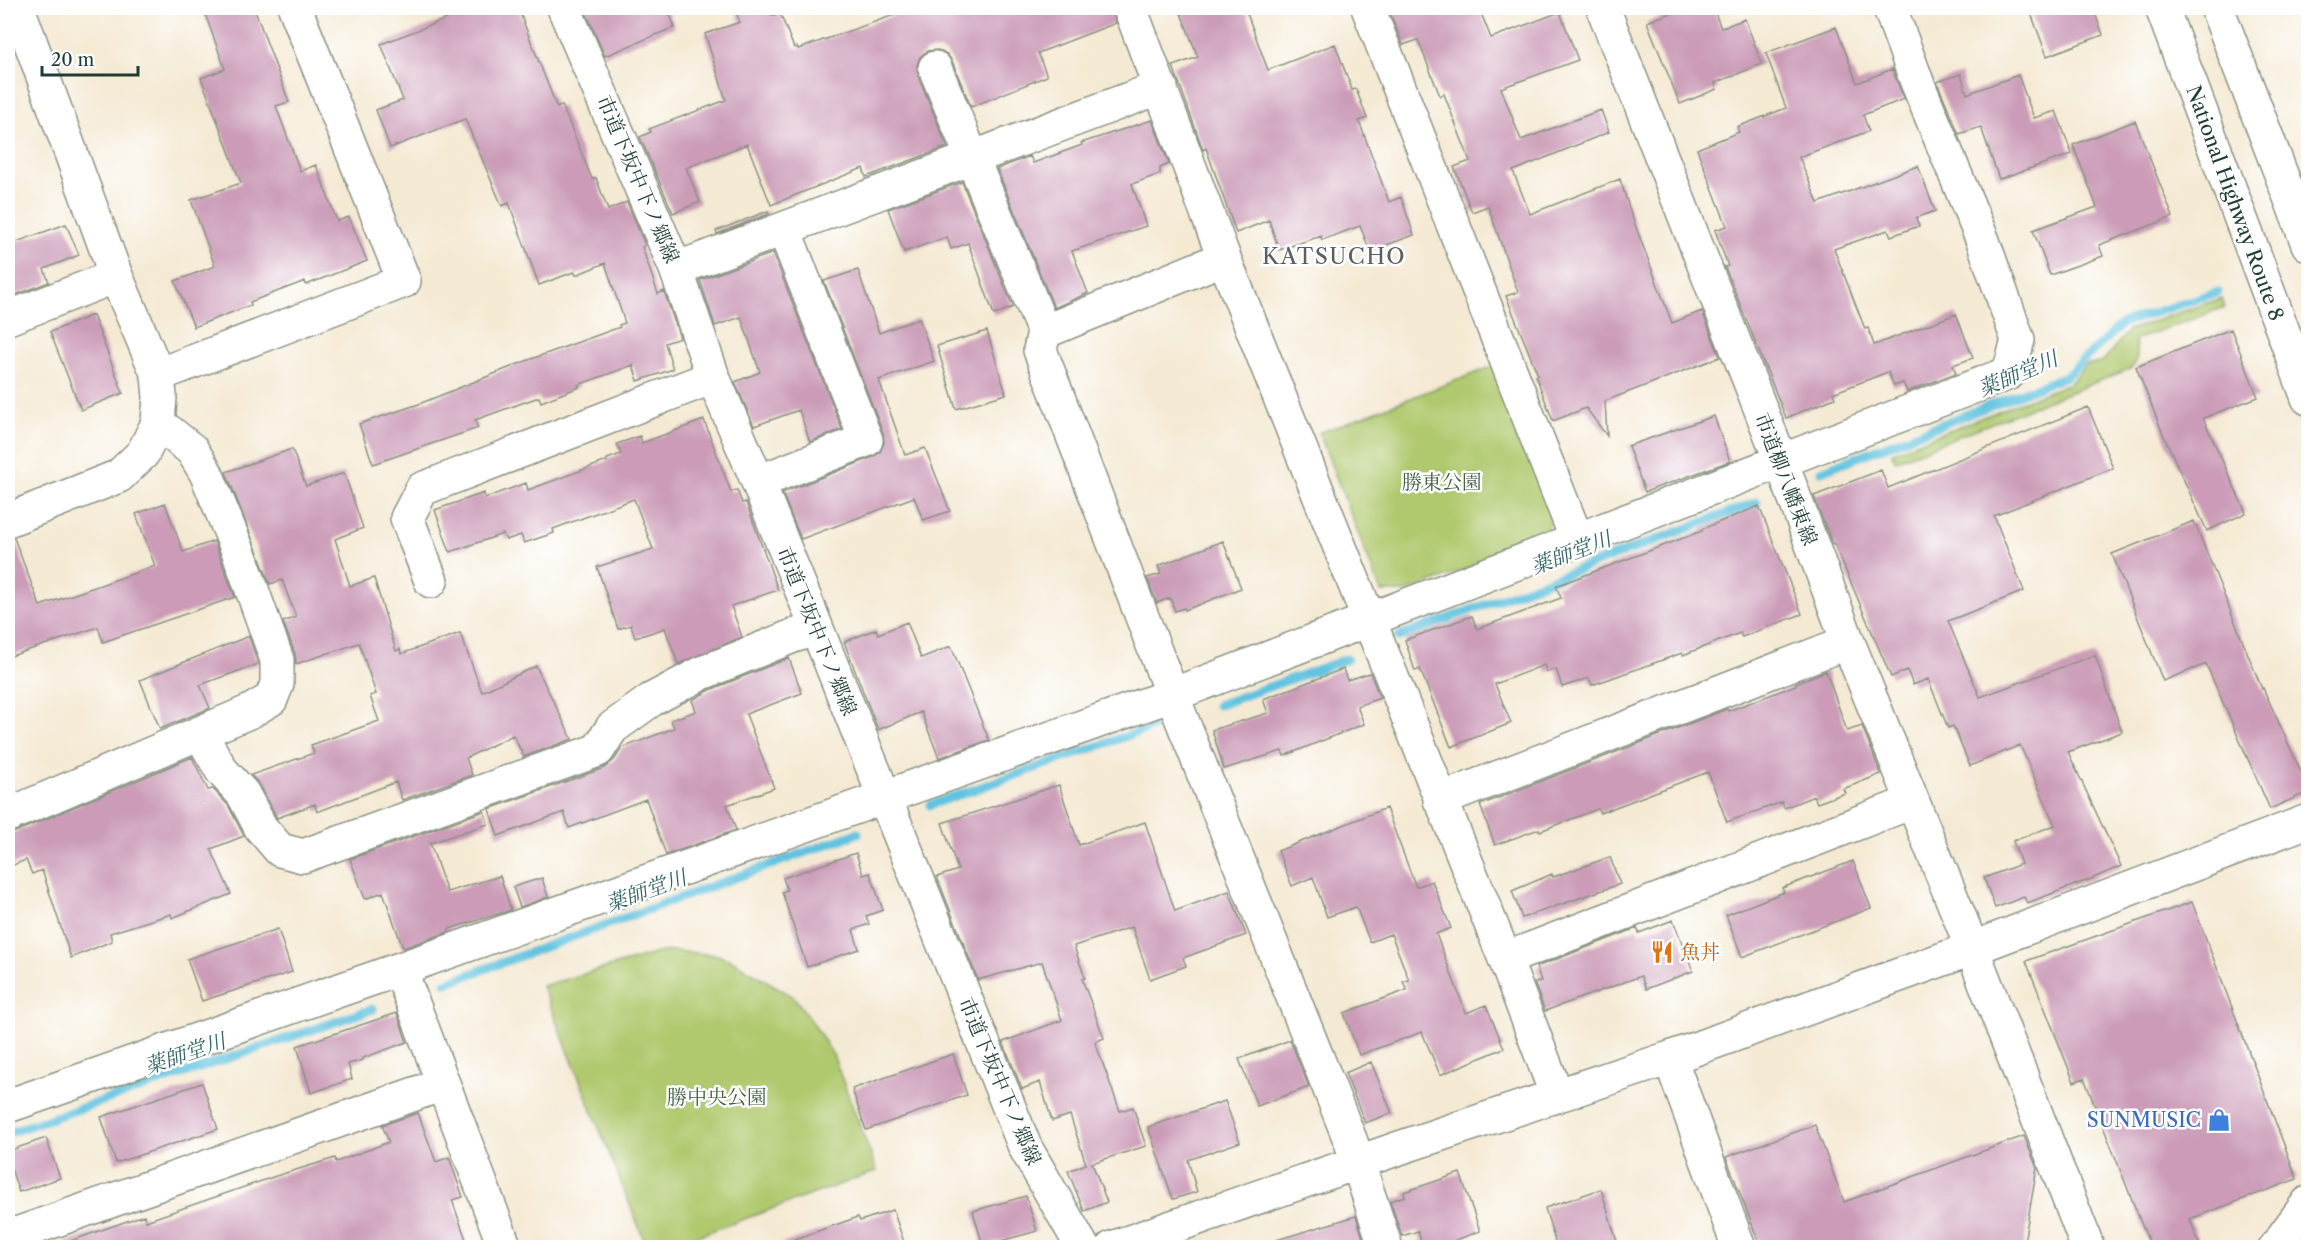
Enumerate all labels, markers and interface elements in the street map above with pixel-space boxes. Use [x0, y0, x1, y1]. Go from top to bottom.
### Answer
scale bar [42, 39, 138, 77]
text: 20 m [51, 49, 95, 71]
street label: National Highway Route 8 [2181, 82, 2289, 324]
street label: 市道下坂中下ノ郷線 [592, 91, 684, 267]
district label: KATSUCHO [1262, 243, 1406, 270]
water label: 薬師堂川 [1974, 345, 2063, 401]
street label: 市道柳八幡東線 [1750, 409, 1822, 549]
park label: 勝東公園 [1402, 470, 1482, 494]
water label: 薬師堂川 [1527, 525, 1616, 579]
street label: 市道下坂中下ノ郷線 [772, 543, 862, 719]
water label: 薬師堂川 [602, 864, 691, 917]
restaurant icon: 魚丼 [1649, 939, 1675, 965]
place label: 魚丼 [1680, 940, 1720, 964]
street label: 市道下坂中下ノ郷線 [954, 993, 1046, 1169]
water label: 薬師堂川 [141, 1027, 231, 1079]
park label: 勝中央公園 [667, 1085, 767, 1109]
shop icon: SUNMUSIC [2206, 1107, 2232, 1133]
place label: SUNMUSIC [2087, 1108, 2201, 1132]

